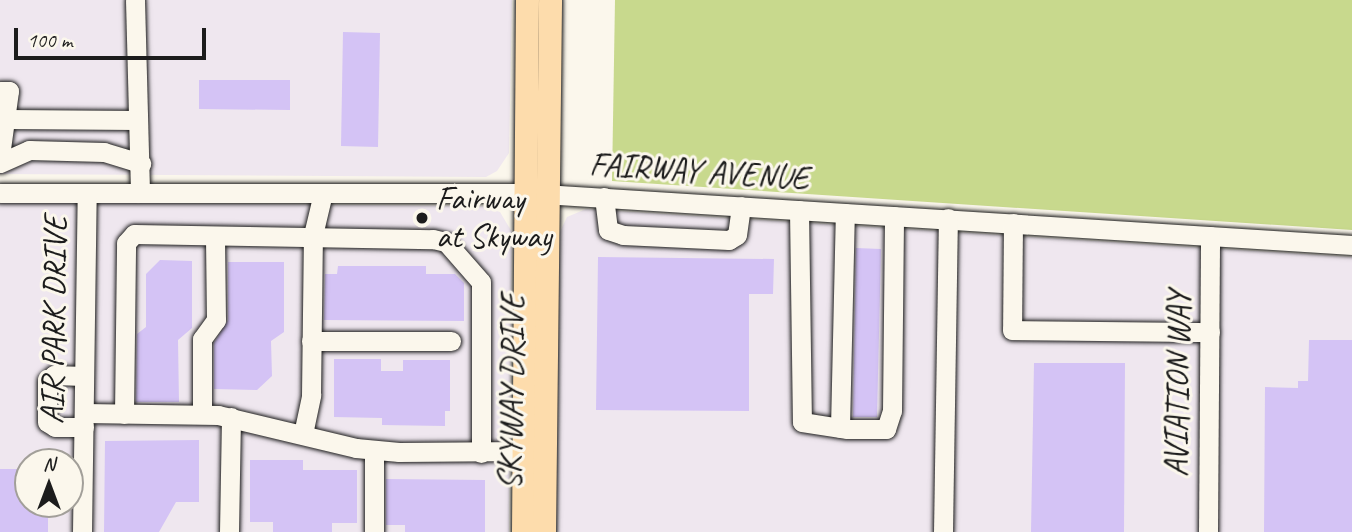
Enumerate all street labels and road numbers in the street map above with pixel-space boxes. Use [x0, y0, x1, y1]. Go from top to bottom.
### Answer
street label: FAIRWAY AVENUE [588, 145, 810, 199]
street label: AIR PARK DRIVE [32, 215, 76, 425]
street label: AVIATION WAY [1157, 291, 1199, 477]
street label: SKYWAY DRIVE [491, 295, 533, 489]

